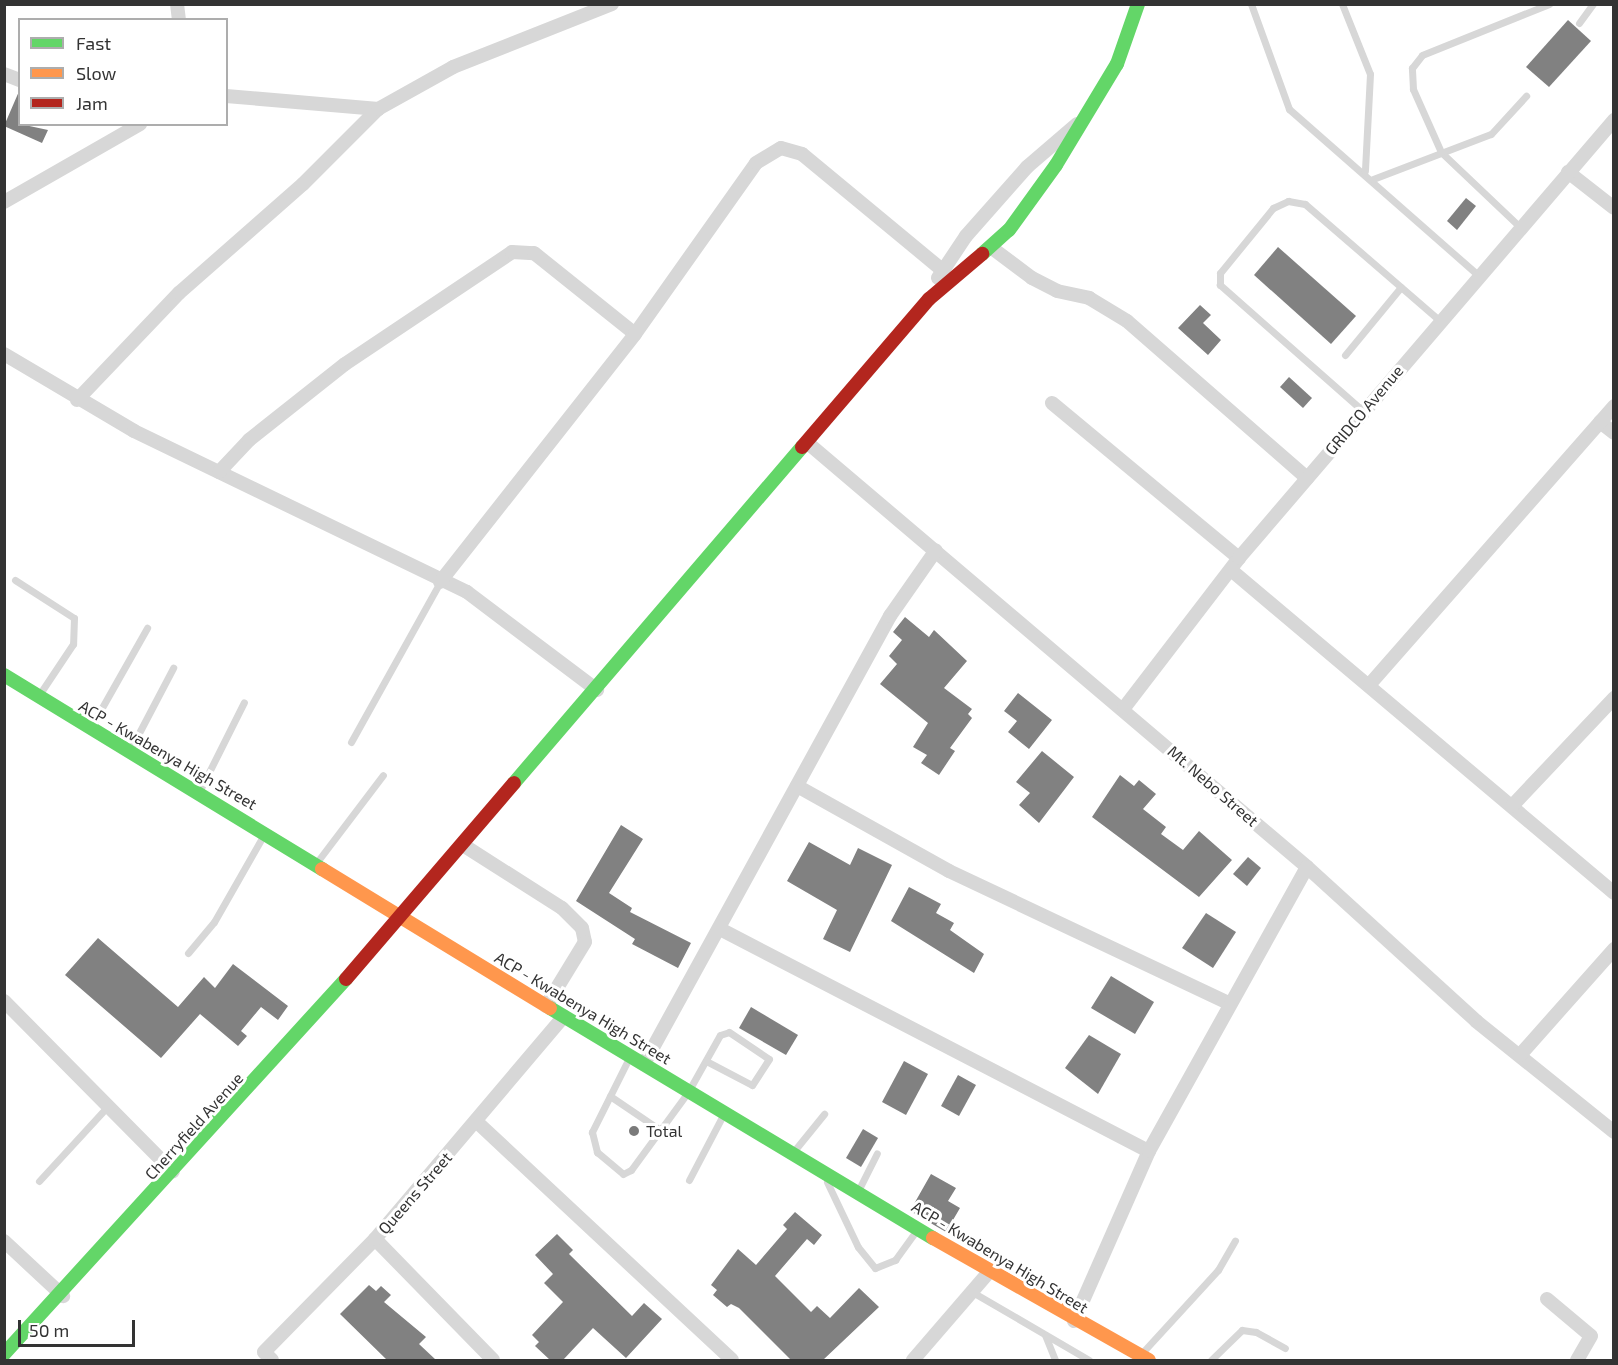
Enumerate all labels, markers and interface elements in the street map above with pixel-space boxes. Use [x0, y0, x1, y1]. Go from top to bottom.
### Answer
legend [18, 18, 228, 126]
text: Fast [76, 32, 111, 54]
text: Slow [76, 62, 116, 84]
text: Jam [76, 92, 108, 114]
street label: GRIDCO Avenue [1321, 361, 1407, 459]
street label: ACP - Kwabenya High Street [76, 696, 260, 814]
street label: Mt. Nebo Street [1164, 742, 1262, 830]
street label: ACP - Kwabenya High Street [491, 948, 675, 1068]
street label: Cherryfield Avenue [141, 1068, 247, 1184]
place label: Total [646, 1121, 682, 1141]
marker: Total [627, 1124, 641, 1138]
street label: Queens Street [374, 1148, 456, 1238]
street label: ACP - Kwabenya High Street [908, 1197, 1092, 1317]
scale bar [21, 1308, 138, 1346]
text: 50 m [29, 1319, 69, 1341]

